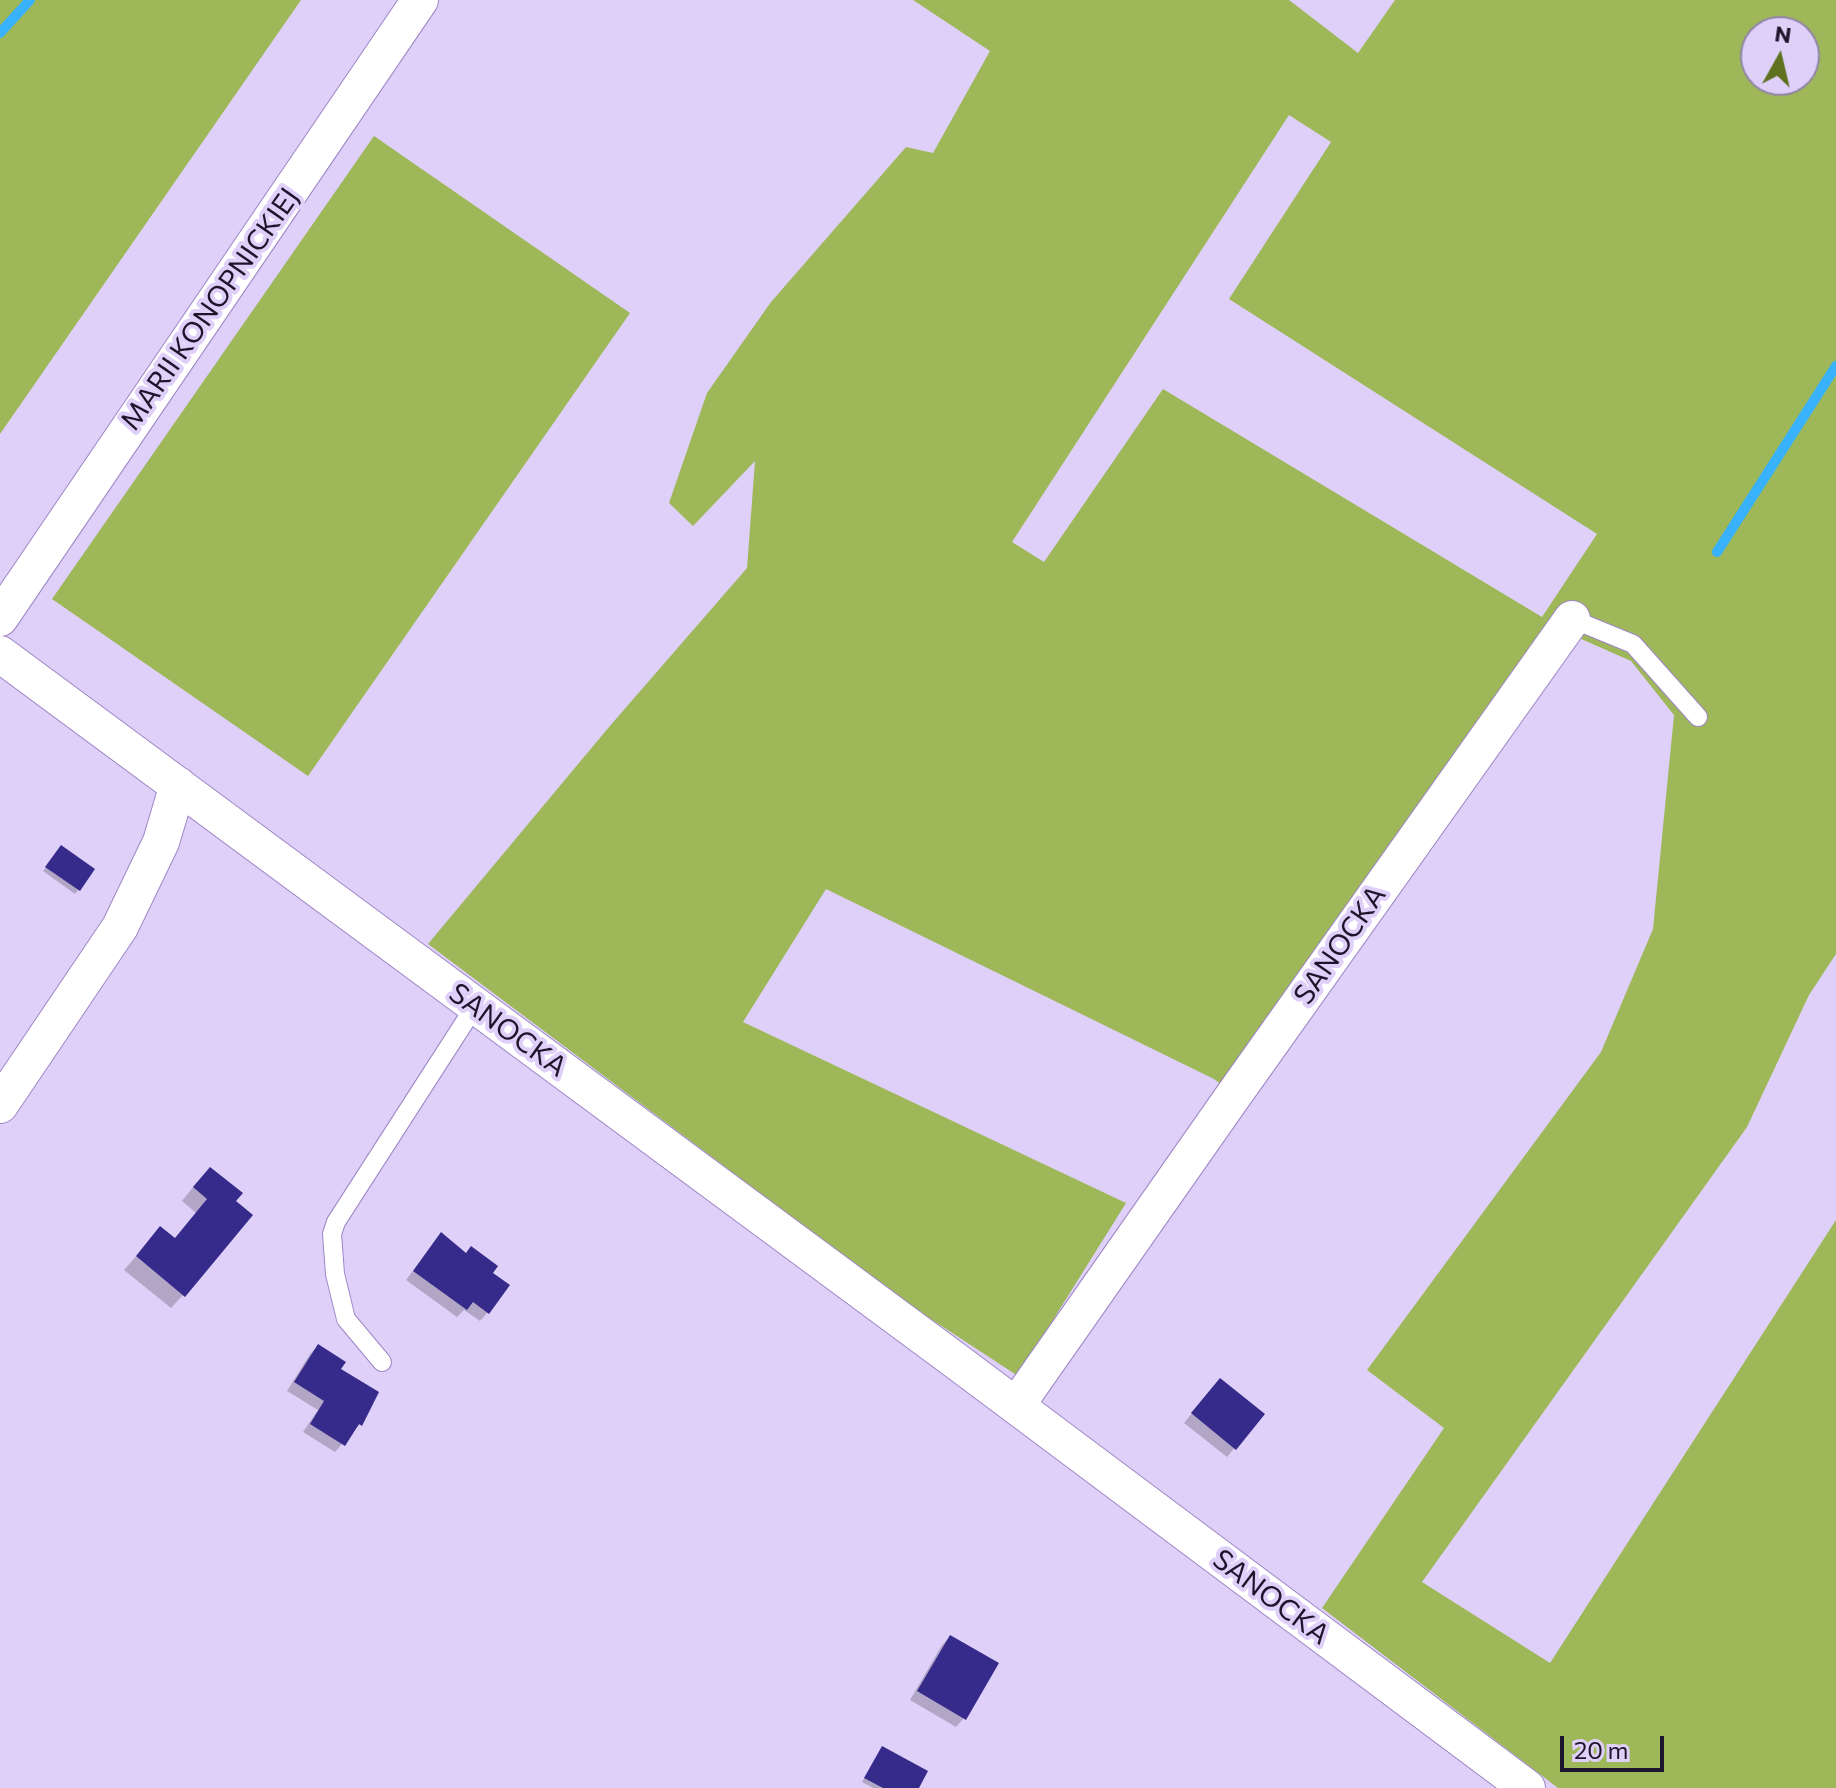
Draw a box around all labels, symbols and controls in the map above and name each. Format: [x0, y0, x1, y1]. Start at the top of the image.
north arrow [1740, 16, 1820, 96]
text: N [1773, 19, 1793, 48]
street label: MARII KONOPNICKIEJ [114, 182, 306, 436]
street label: SANOCKA [1287, 879, 1393, 1011]
street label: SANOCKA [443, 976, 573, 1084]
street label: SANOCKA [1206, 1542, 1336, 1652]
scale bar [1564, 1720, 1668, 1770]
text: 20 m [1574, 1735, 1628, 1764]

